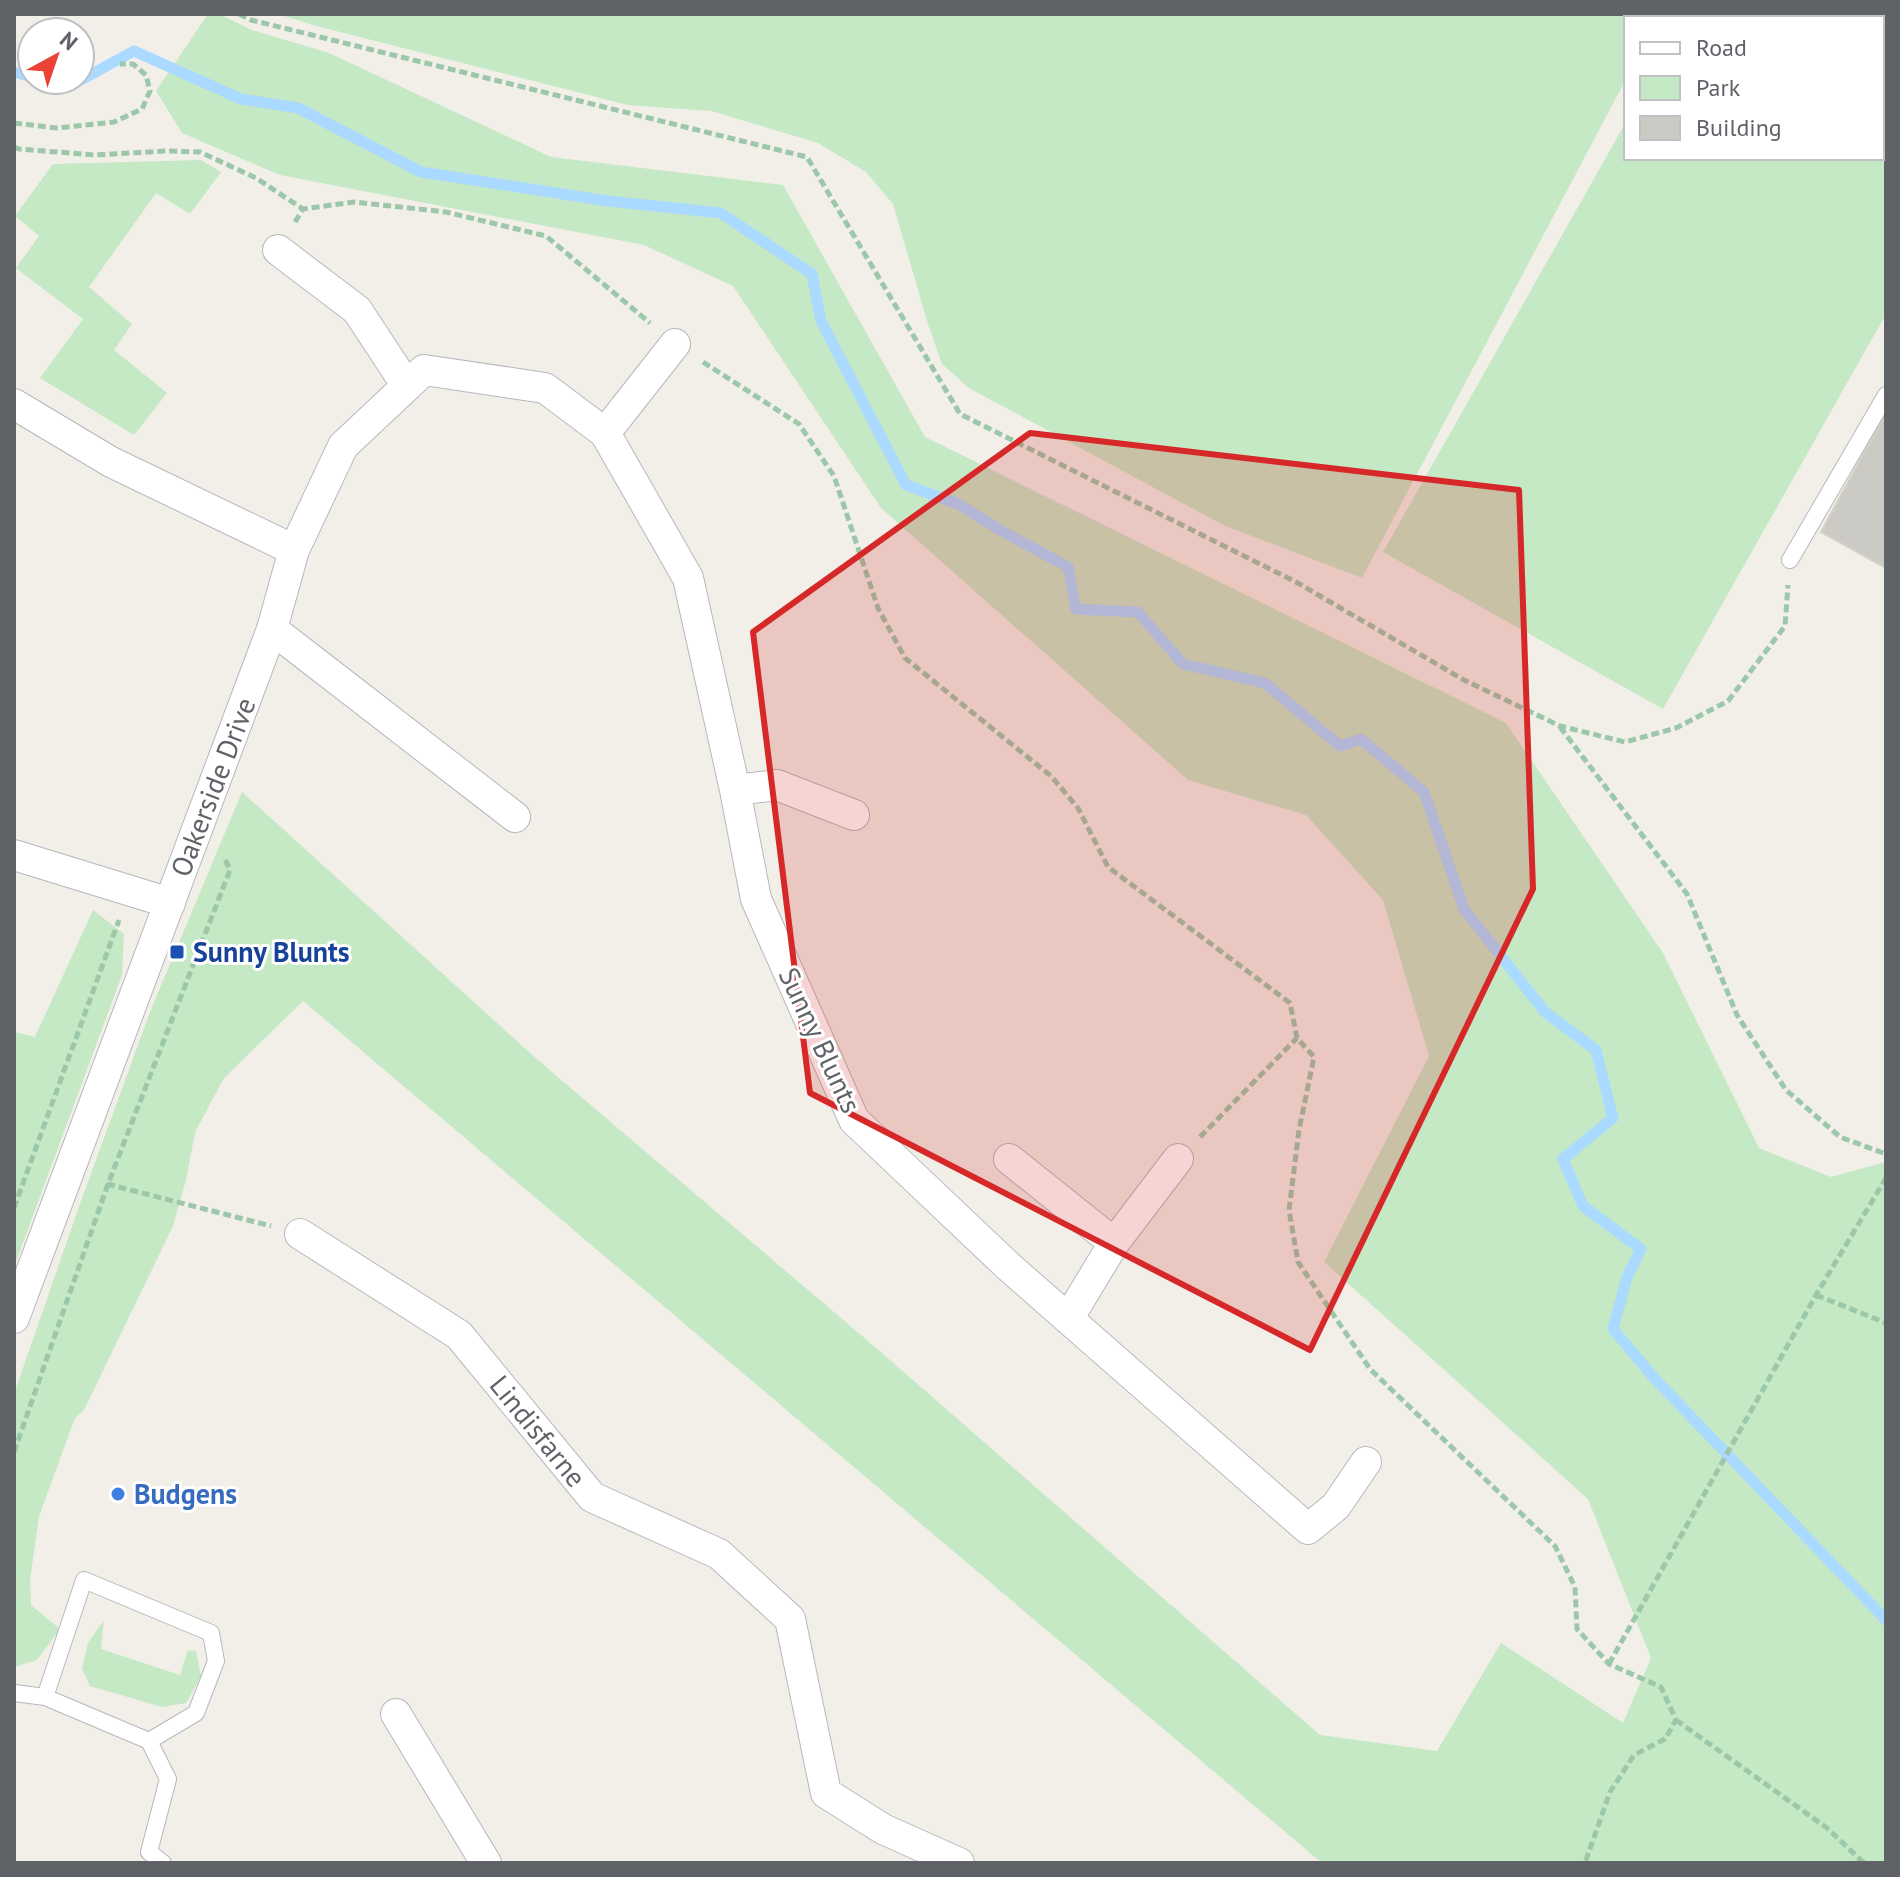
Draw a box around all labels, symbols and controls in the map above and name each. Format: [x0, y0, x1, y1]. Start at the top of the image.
north arrow [16, 16, 96, 96]
legend [1624, 16, 1884, 160]
text: N [54, 25, 83, 56]
text: Road [1696, 32, 1747, 63]
text: Park [1696, 72, 1741, 103]
text: Building [1696, 112, 1782, 143]
street label: Oakerside Drive [161, 692, 264, 882]
place label: Sunny Blunts [193, 933, 350, 970]
marker: Sunny Blunts [168, 943, 186, 961]
street label: Sunny Blunts [771, 961, 870, 1118]
street label: Lindisfarne [482, 1367, 595, 1494]
place label: Budgens [134, 1475, 237, 1512]
marker: Budgens [109, 1485, 127, 1503]

